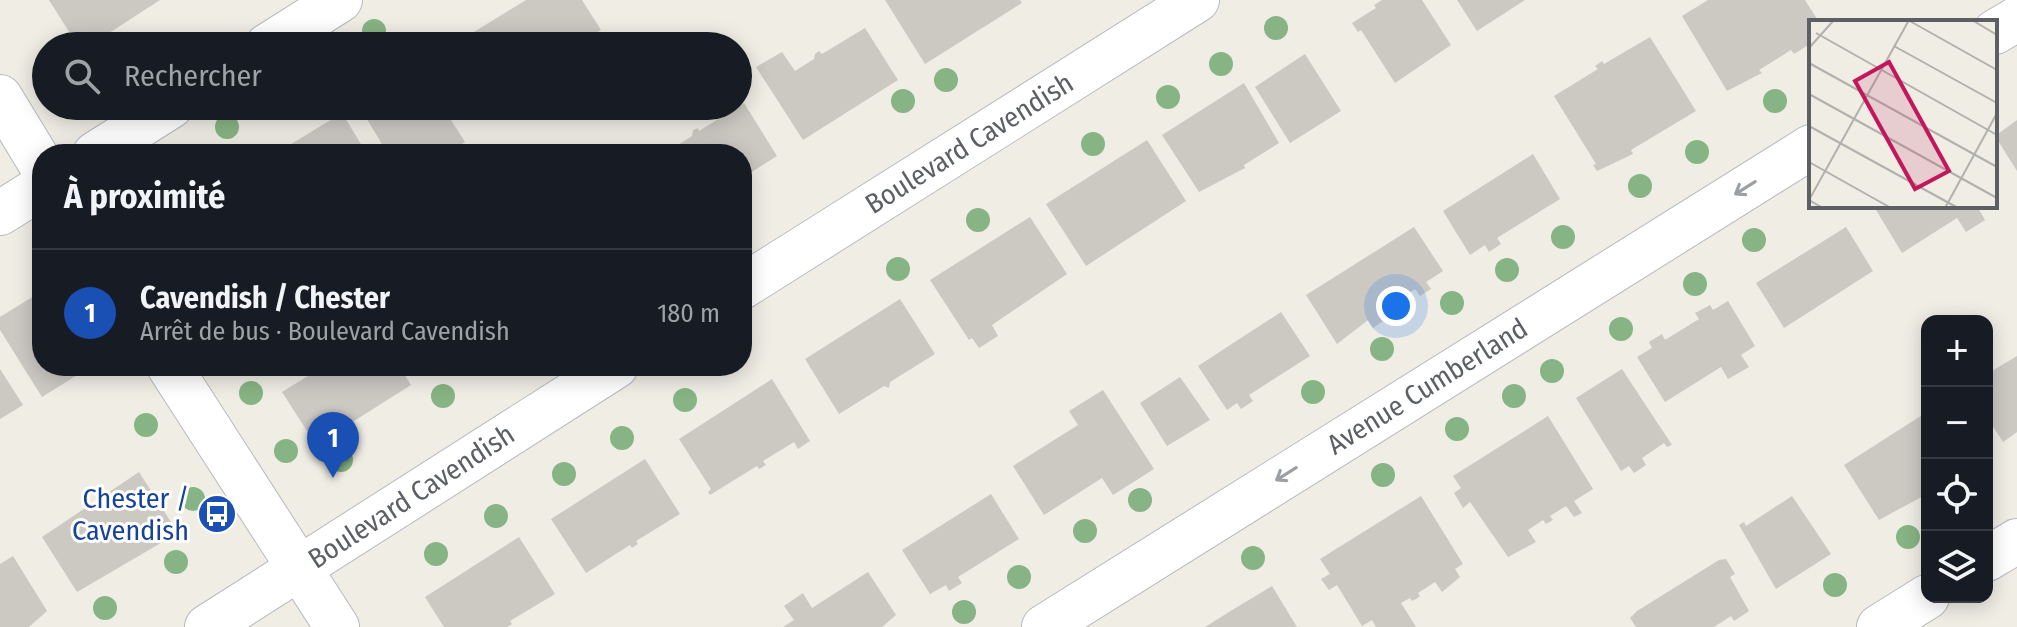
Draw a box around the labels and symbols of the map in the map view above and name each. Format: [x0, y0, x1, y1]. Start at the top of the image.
inset map [1809, 20, 1997, 208]
street label: Boulevard Cavendish [859, 66, 1079, 221]
one-way arrow [1734, 180, 1757, 196]
your location [1376, 286, 1416, 326]
street label: Avenue Cumberland [1321, 312, 1533, 461]
pin: 1 [307, 412, 359, 478]
street label: Boulevard Cavendish [302, 418, 520, 575]
one-way arrow [1276, 465, 1298, 482]
place label: Chester / Cavendish [72, 482, 189, 547]
bus stop icon: Chester / Cavendish [196, 493, 238, 535]

